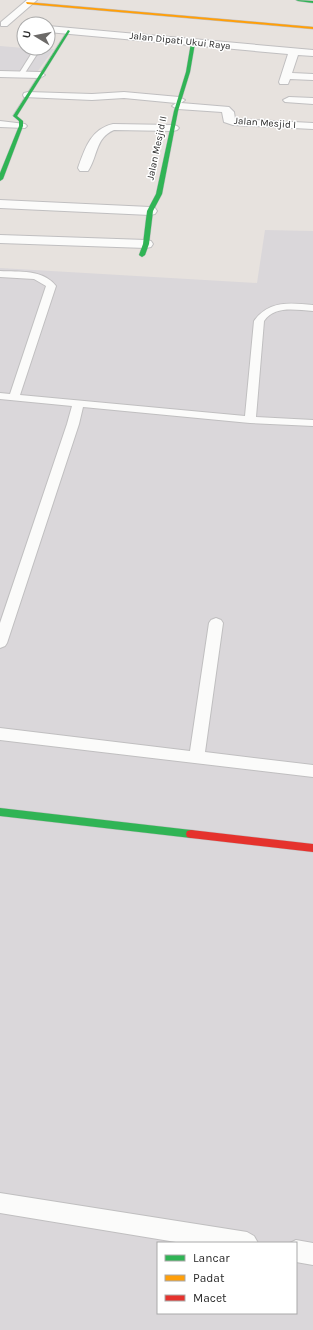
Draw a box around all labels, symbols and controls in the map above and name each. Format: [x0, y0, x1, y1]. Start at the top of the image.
north arrow [16, 16, 56, 56]
text: U [20, 29, 34, 39]
street label: Jalan Dipati Ukui Raya [129, 30, 231, 52]
street label: Jalan Mesjid II [144, 115, 170, 181]
street label: Jalan Mesjid I [233, 115, 297, 131]
legend [157, 1242, 297, 1314]
text: Lancar [193, 1251, 230, 1265]
text: Padat [193, 1271, 225, 1285]
text: Macet [193, 1291, 227, 1305]

